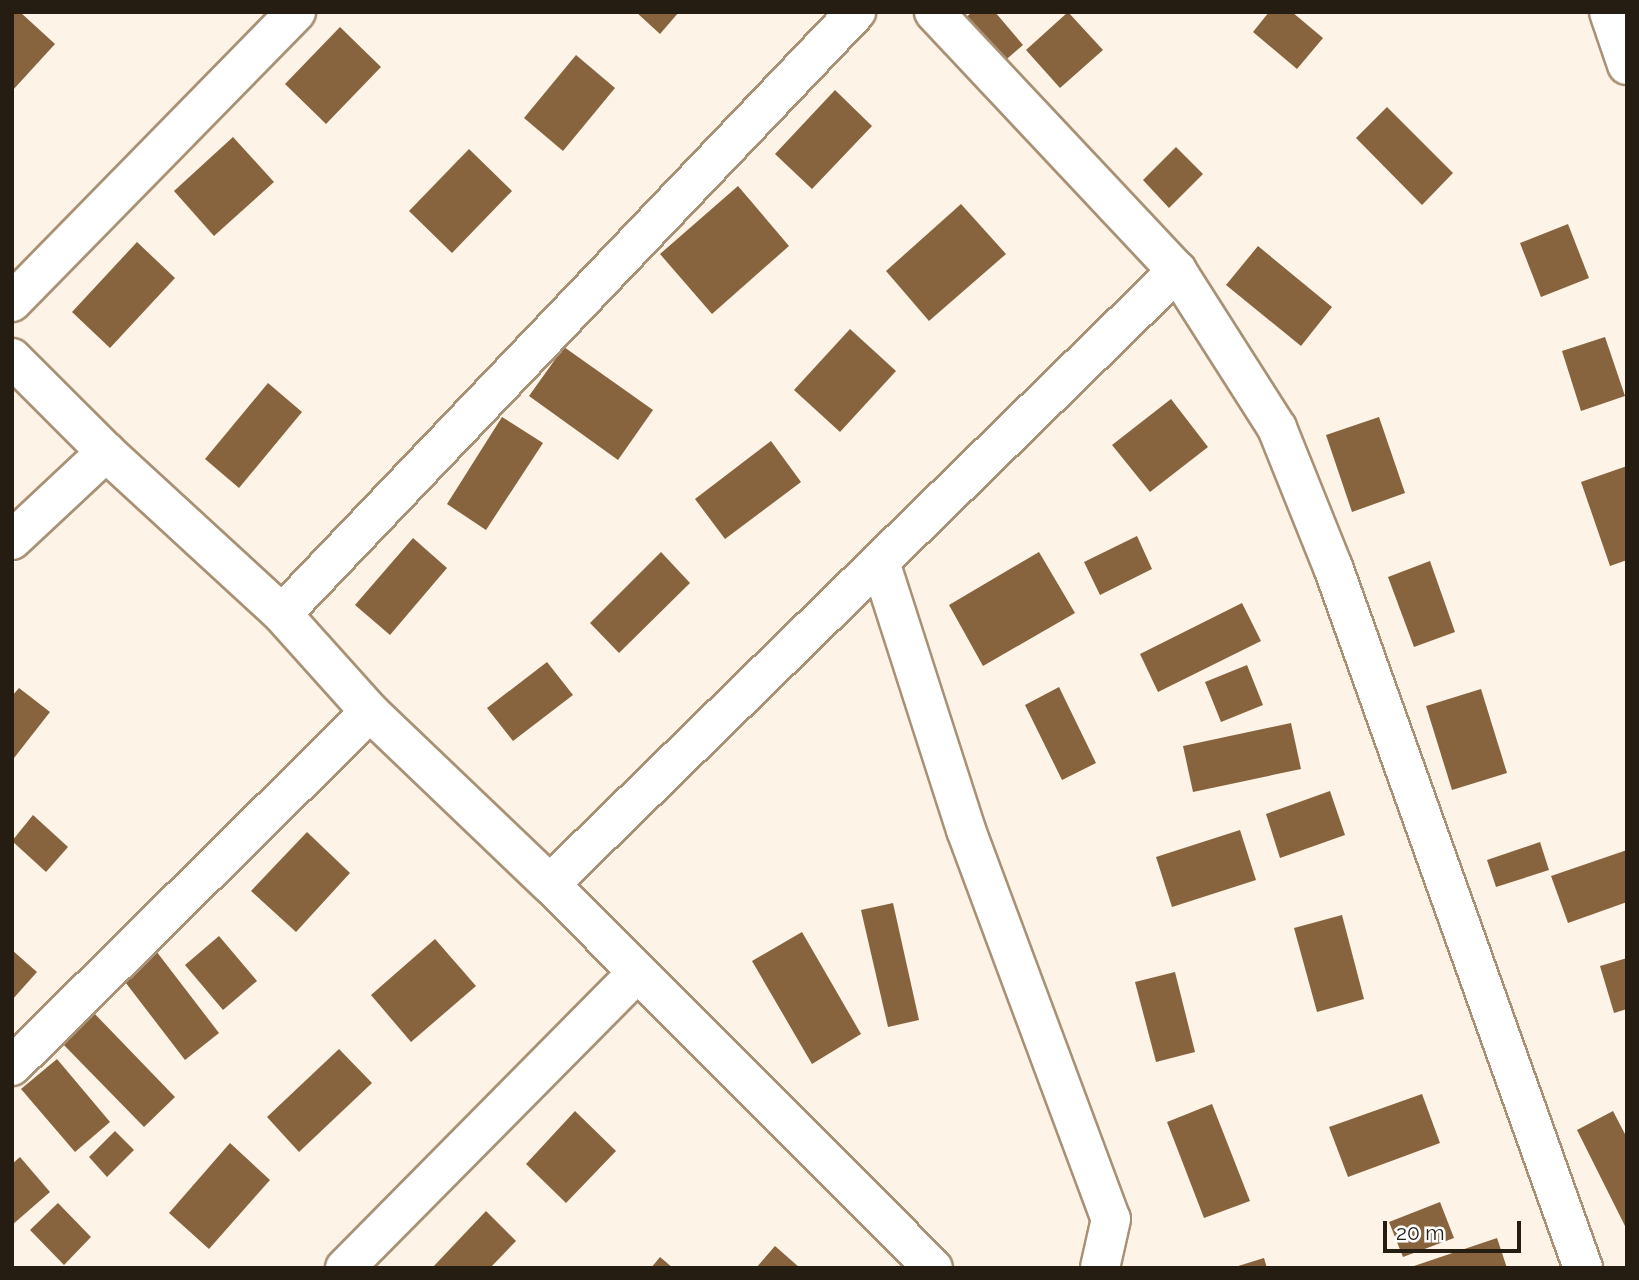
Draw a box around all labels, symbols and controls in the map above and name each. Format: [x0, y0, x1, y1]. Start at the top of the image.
scale bar [1387, 1206, 1525, 1250]
text: 20 m [1396, 1220, 1444, 1245]

